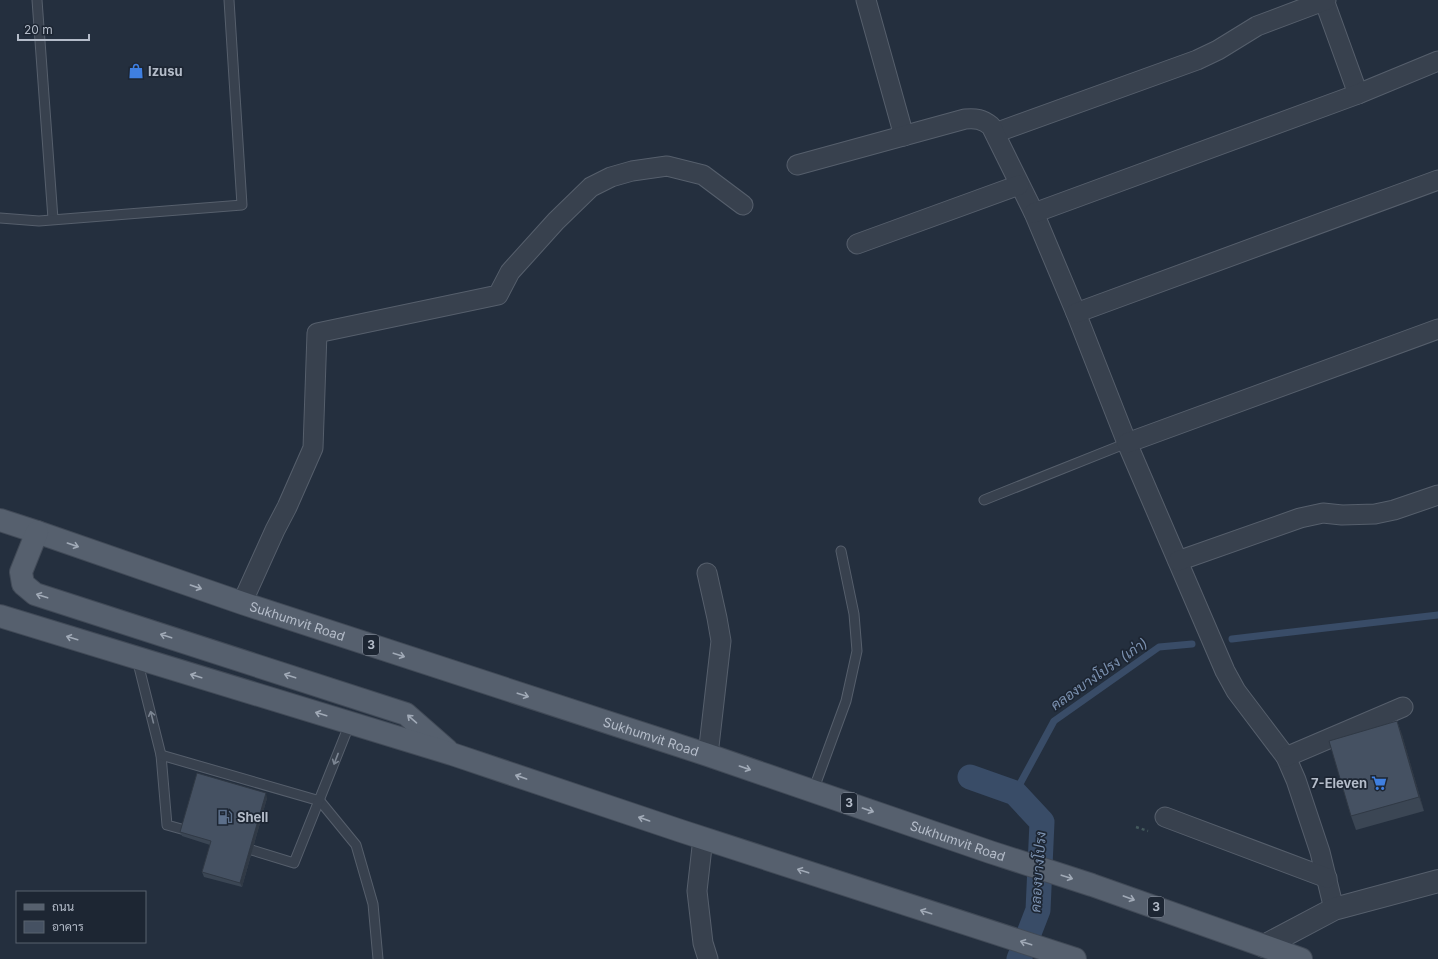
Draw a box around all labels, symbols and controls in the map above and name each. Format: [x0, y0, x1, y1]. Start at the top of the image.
scale bar [18, 16, 89, 42]
text: 20 m [24, 22, 53, 37]
shop icon: Izusu [127, 62, 145, 80]
place label: Izusu [148, 63, 183, 79]
one-way arrow [67, 541, 79, 549]
one-way arrow [190, 584, 202, 592]
one-way arrow [36, 592, 49, 599]
street label: Sukhumvit Road [247, 598, 347, 644]
one-way arrow [160, 632, 173, 639]
one-way arrow [66, 634, 79, 641]
water label: คลองบางโปรง (เก่า) [1047, 634, 1150, 713]
road number: 3 [363, 635, 379, 655]
one-way arrow [393, 651, 405, 659]
one-way arrow [190, 672, 203, 679]
one-way arrow [283, 672, 296, 679]
one-way arrow [516, 692, 529, 699]
one-way arrow [314, 710, 327, 717]
one-way arrow [147, 711, 155, 724]
street label: Sukhumvit Road [601, 713, 701, 759]
one-way arrow [407, 715, 417, 724]
one-way arrow [331, 753, 339, 765]
one-way arrow [738, 765, 751, 772]
one-way arrow [515, 773, 527, 781]
supermarket icon: 7-Eleven [1370, 774, 1388, 792]
place label: 7-Eleven [1311, 775, 1367, 791]
road number: 3 [841, 793, 857, 813]
one-way arrow [861, 807, 874, 814]
fuel station icon: Shell [216, 808, 234, 826]
place label: Shell [237, 809, 268, 825]
one-way arrow [637, 815, 650, 822]
street label: Sukhumvit Road [908, 817, 1007, 864]
water label: คลองบางโปรง [1026, 831, 1049, 913]
one-way arrow [796, 867, 809, 874]
one-way arrow [1060, 873, 1072, 881]
legend [16, 891, 146, 943]
one-way arrow [1122, 894, 1134, 902]
road number: 3 [1148, 897, 1164, 917]
text: ถนน [52, 899, 75, 914]
one-way arrow [921, 907, 933, 915]
text: อาคาร [52, 919, 84, 934]
one-way arrow [1020, 939, 1033, 946]

